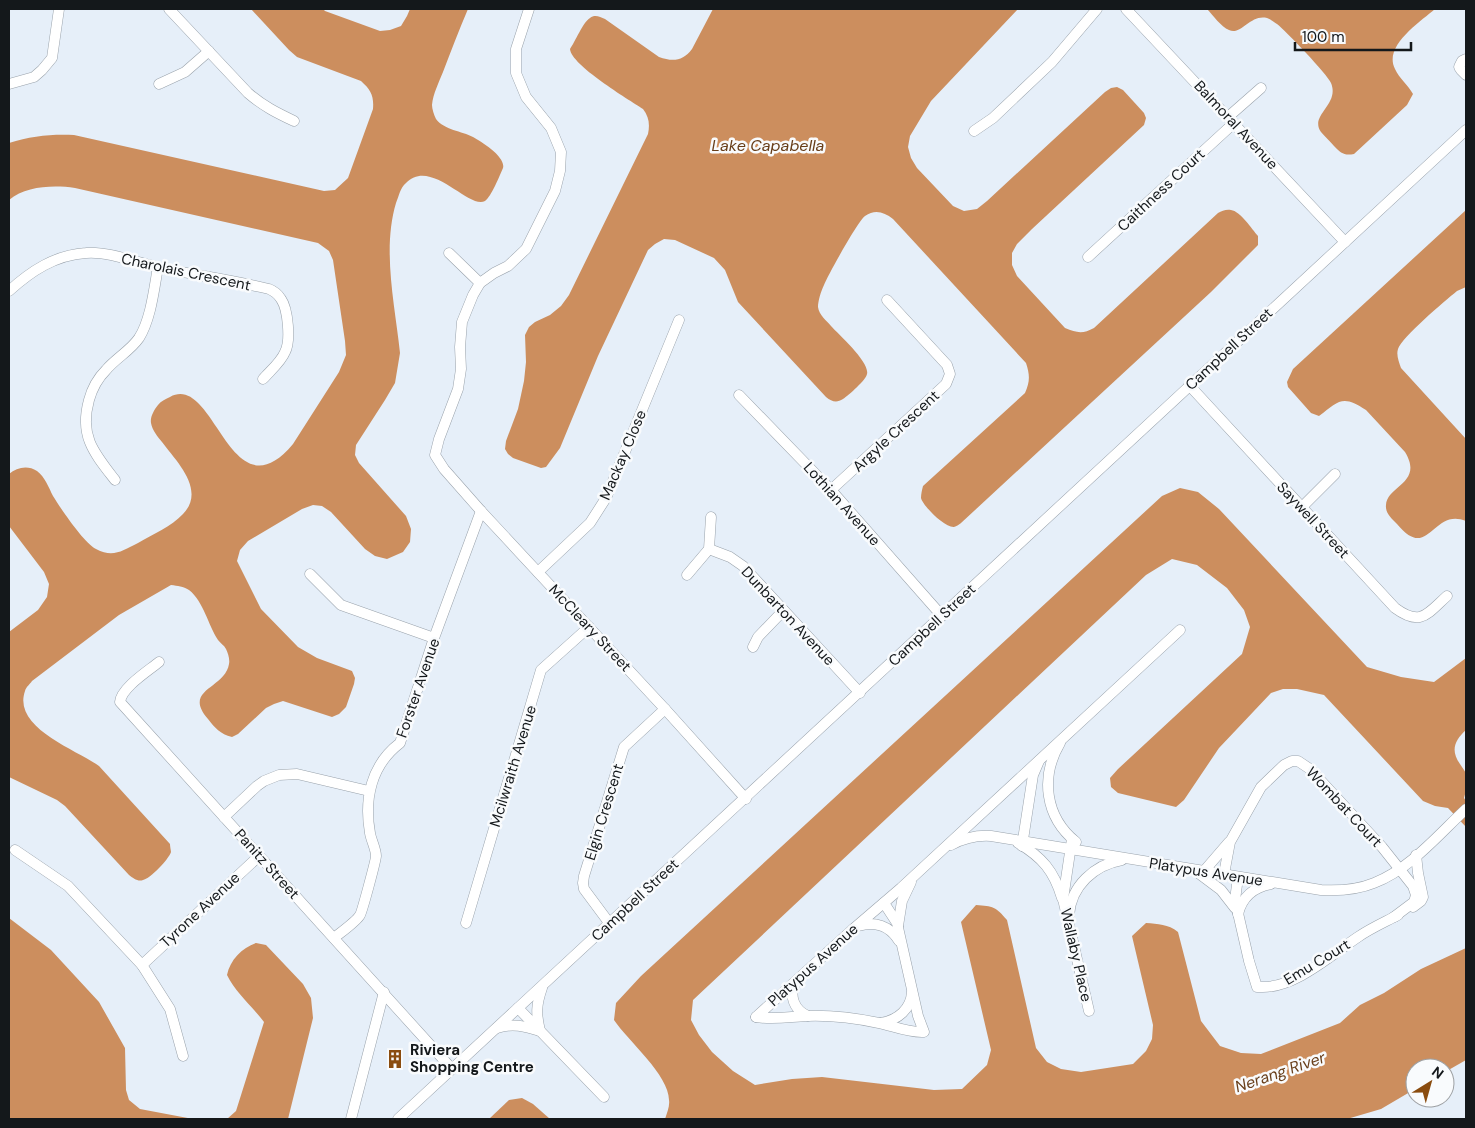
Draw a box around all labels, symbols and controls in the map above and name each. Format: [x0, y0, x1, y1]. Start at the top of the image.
scale bar [1295, 20, 1411, 52]
text: 100 m [1302, 27, 1345, 47]
street label: Balmoral Avenue [1190, 76, 1282, 174]
water label: Lake Capabella [712, 135, 825, 156]
street label: Caithness Court [1113, 144, 1209, 236]
street label: Charolais Crescent [119, 248, 253, 296]
street label: Campbell Street [1181, 303, 1277, 395]
street label: Argyle Crescent [848, 386, 944, 476]
street label: Mackay Close [595, 407, 651, 503]
street label: Lothian Avenue [799, 458, 885, 550]
street label: Saywell Street [1272, 477, 1354, 563]
street label: Dunbarton Avenue [737, 562, 839, 670]
street label: Campbell Street [884, 579, 980, 671]
street label: McCleary Street [544, 580, 636, 676]
street label: Forster Avenue [392, 636, 444, 740]
street label: Mcilwraith Avenue [485, 703, 541, 829]
street label: Elgin Crescent [580, 761, 628, 863]
street label: Wombat Court [1302, 763, 1386, 852]
street label: Panitz Street [230, 825, 304, 903]
street label: Platypus Avenue [1148, 853, 1264, 891]
street label: Campbell Street [587, 854, 683, 946]
street label: Tyrone Avenue [156, 868, 244, 952]
street label: Wallaby Place [1056, 906, 1096, 1004]
street label: Platypus Avenue [764, 919, 862, 1011]
street label: Emu Court [1280, 934, 1354, 990]
place label: Riviera Shopping Centre [410, 1040, 534, 1077]
water label: Nerang River [1232, 1046, 1329, 1097]
building icon: Riviera Shopping Centre [384, 1048, 406, 1070]
north arrow [1405, 1058, 1455, 1108]
text: N [1428, 1062, 1447, 1083]

